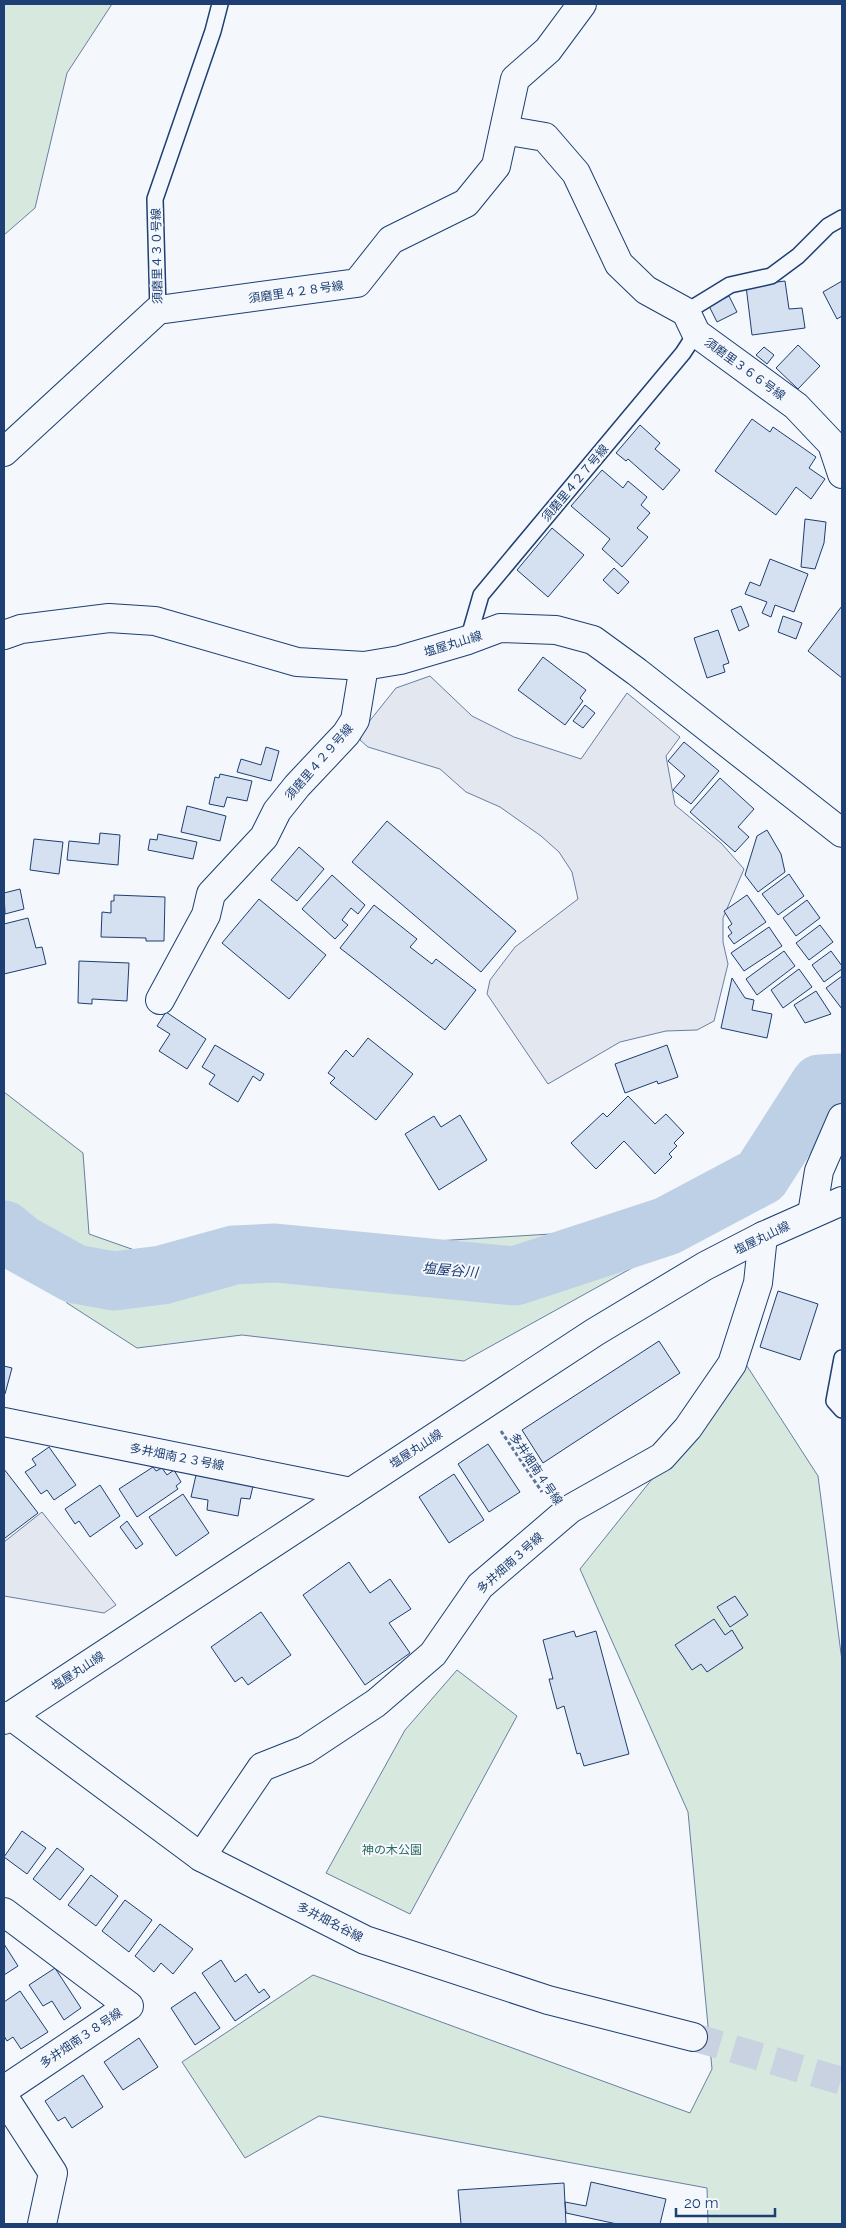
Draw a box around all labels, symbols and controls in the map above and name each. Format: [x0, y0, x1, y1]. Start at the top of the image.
street label: 須磨里４３０号線 [149, 208, 165, 304]
street label: 須磨里４２８号線 [247, 278, 345, 306]
street label: 須磨里３６６号線 [702, 335, 788, 403]
street label: 須磨里４２７号線 [539, 442, 611, 524]
street label: 塩屋丸山線 [422, 629, 484, 659]
street label: 須磨里４２９号線 [282, 721, 356, 803]
street label: 塩屋丸山線 [732, 1219, 792, 1257]
water label: 塩屋谷川 [421, 1260, 481, 1281]
street label: 塩屋丸山線 [387, 1427, 445, 1471]
street label: 多井畑南４号線 [507, 1430, 565, 1508]
street label: 多井畑南２３号線 [129, 1441, 225, 1473]
street label: 多井畑南３号線 [474, 1530, 546, 1596]
street label: 塩屋丸山線 [49, 1649, 107, 1693]
park label: 神の木公園 [362, 1843, 422, 1857]
street label: 多井畑名谷線 [295, 1899, 365, 1945]
street label: 多井畑南３８号線 [37, 2005, 125, 2071]
scale bar [676, 2186, 775, 2218]
text: 20 m [684, 2194, 719, 2212]

